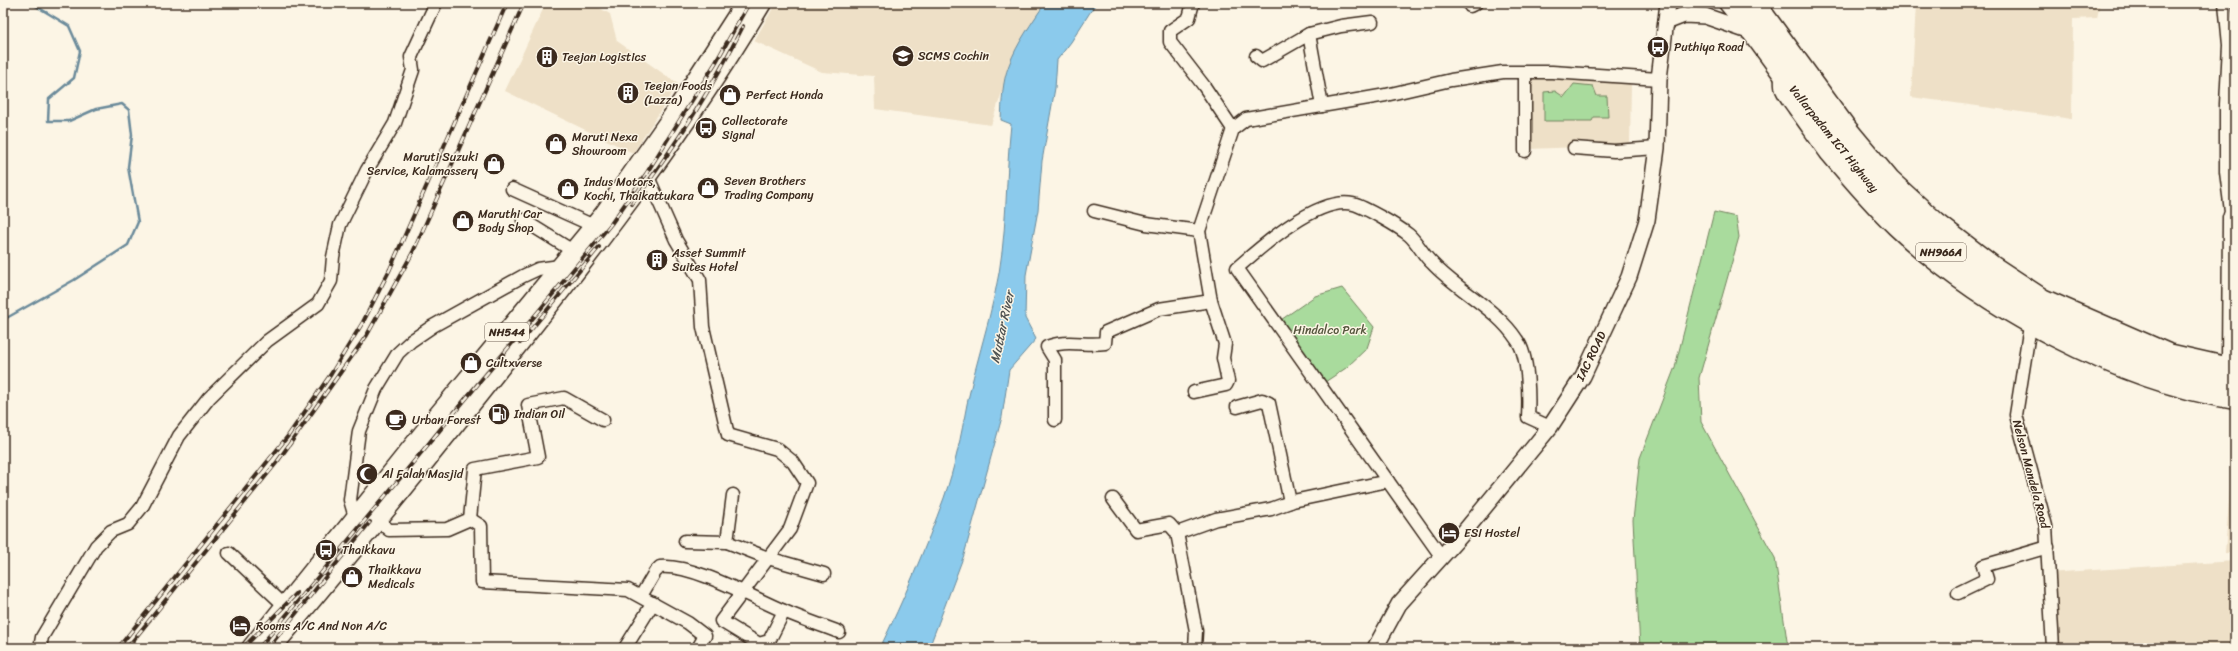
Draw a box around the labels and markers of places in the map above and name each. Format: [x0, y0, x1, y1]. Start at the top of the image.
bus stop icon: Puthiya Road [1645, 34, 1671, 60]
place label: Puthiya Road [1674, 36, 1745, 58]
school or university icon: SCMS Cochin [890, 43, 916, 69]
building icon: Teejan Logistics [534, 44, 560, 70]
place label: SCMS Cochin [918, 45, 990, 67]
place label: Teejan Logistics [562, 46, 647, 68]
place label: Teejan Foods (Lazza) [644, 75, 712, 111]
building icon: Teejan Foods (Lazza) [615, 80, 641, 106]
shop icon: Perfect Honda [717, 82, 743, 108]
place label: Perfect Honda [746, 84, 823, 106]
place label: Collectorate Signal [722, 110, 788, 146]
bus stop icon: Collectorate Signal [693, 115, 719, 141]
place label: Maruti Nexa Showroom [572, 126, 638, 162]
shop icon: Maruti Nexa Showroom [543, 131, 569, 157]
place label: Maruti Suzuki Service, Kalamassery [367, 146, 479, 182]
shop icon: Maruti Suzuki Service, Kalamassery [481, 151, 507, 177]
place label: Seven Brothers Trading Company [724, 170, 814, 206]
place label: Indus Motors, Kochi, Thaikattukara [583, 171, 695, 207]
shop icon: Seven Brothers Trading Company [695, 175, 721, 201]
shop icon: Indus Motors, Kochi, Thaikattukara [555, 176, 581, 202]
place label: Maruthi Car Body Shop [478, 203, 543, 239]
shop icon: Maruthi Car Body Shop [450, 208, 476, 234]
place label: Asset Summit Suites Hotel [671, 242, 747, 278]
building icon: Asset Summit Suites Hotel [644, 247, 670, 273]
shop icon: Cultxverse [458, 350, 484, 376]
place label: Cultxverse [486, 352, 542, 374]
fuel station icon: Indian Oil [486, 401, 512, 427]
place label: Indian Oil [513, 403, 566, 425]
cafe icon: Urban Forest [383, 407, 409, 433]
place label: Urban Forest [412, 409, 482, 431]
mosque icon: Al Falah Masjid [354, 461, 380, 487]
place label: Al Falah Masjid [381, 463, 464, 485]
hotel icon: ESI Hostel [1436, 520, 1462, 546]
place label: ESI Hostel [1464, 522, 1521, 544]
bus stop icon: Thaikkavu [313, 537, 339, 563]
place label: Thaikkavu [342, 539, 396, 561]
place label: Thaikkavu Medicals [368, 559, 422, 595]
shop icon: Thaikkavu Medicals [339, 564, 365, 590]
hotel icon: Rooms A/C And Non A/C [227, 613, 253, 639]
place label: Rooms A/C And Non A/C [256, 615, 388, 637]

